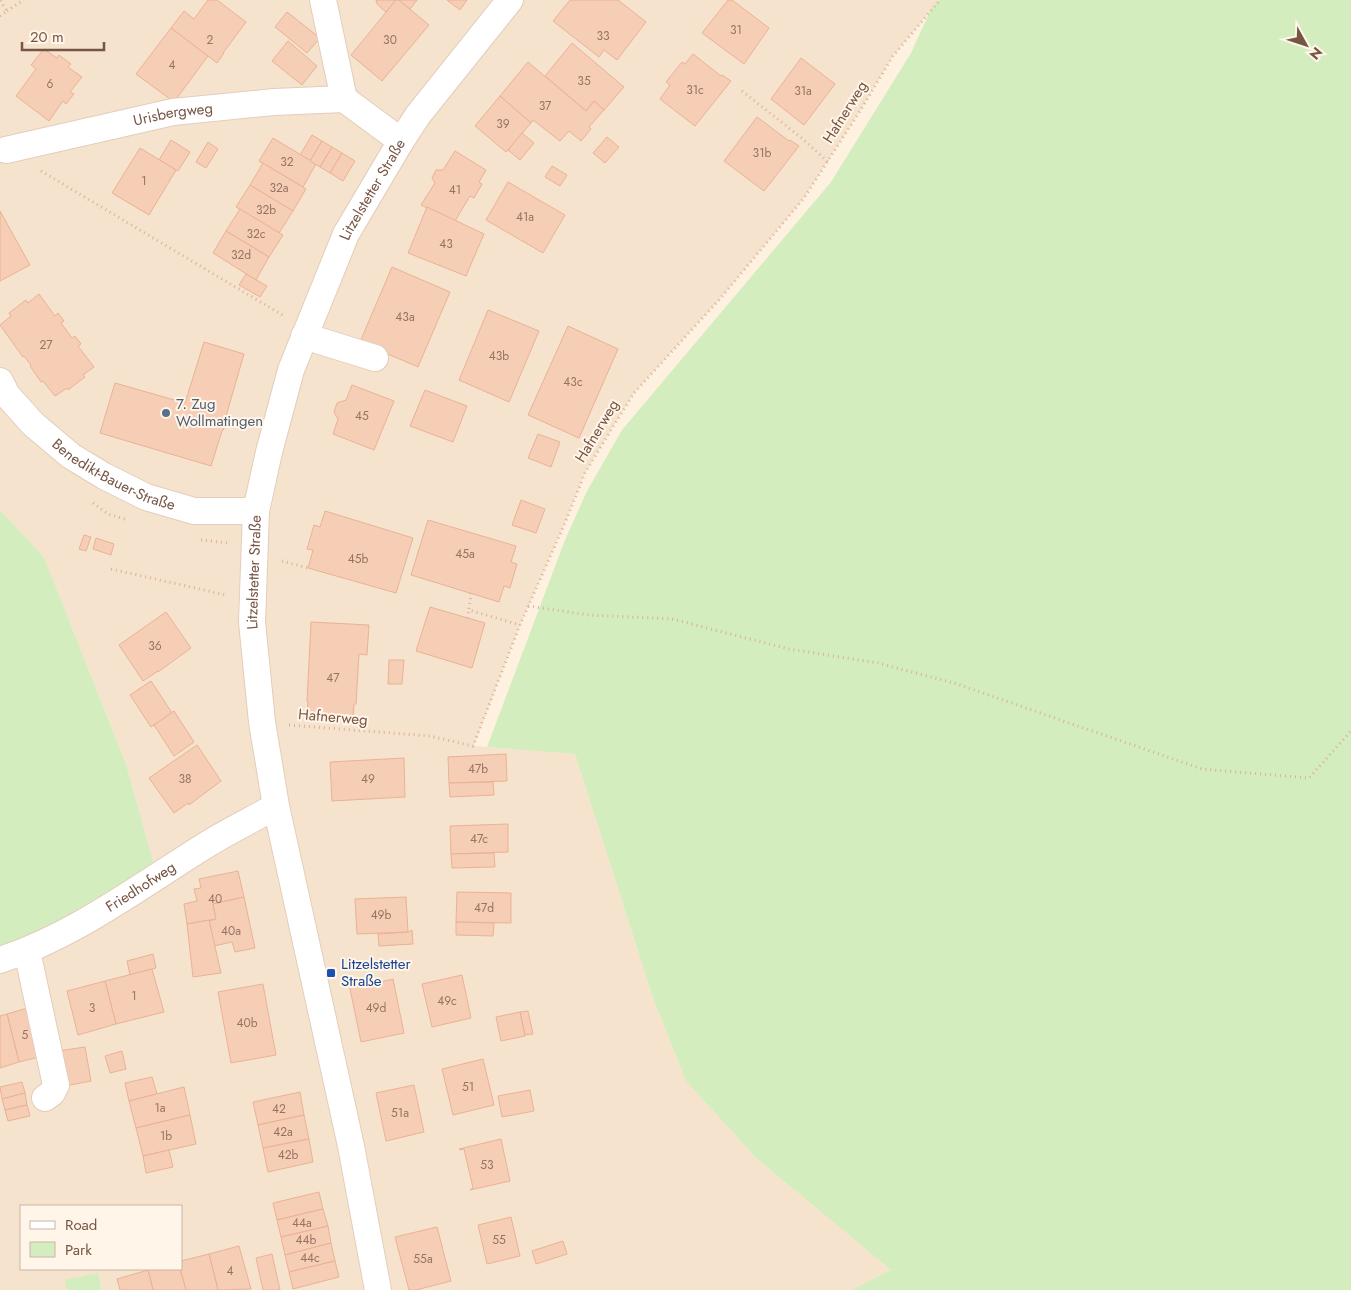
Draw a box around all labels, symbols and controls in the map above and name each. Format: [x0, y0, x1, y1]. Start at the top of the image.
scale bar [22, 20, 105, 52]
north arrow [1281, 20, 1331, 70]
house number: 31 [730, 21, 742, 39]
text: 20 m [30, 26, 64, 48]
house number: 33 [596, 27, 610, 45]
house number: 2 [207, 31, 214, 49]
house number: 30 [383, 31, 397, 49]
text: N [1305, 43, 1327, 64]
house number: 4 [169, 56, 176, 74]
house number: 35 [577, 72, 591, 90]
house number: 6 [47, 75, 54, 93]
street label: Hafnerweg [817, 77, 873, 147]
house number: 31c [686, 81, 704, 99]
house number: 31a [794, 82, 812, 100]
street label: Urisbergweg [131, 97, 214, 132]
house number: 37 [539, 97, 552, 115]
house number: 39 [496, 115, 510, 133]
street label: Litzelstetter Straße [334, 134, 411, 243]
house number: 31b [753, 144, 772, 162]
house number: 32 [280, 153, 294, 171]
house number: 1 [141, 172, 147, 190]
house number: 32a [269, 179, 289, 197]
house number: 41 [449, 181, 461, 199]
house number: 32b [256, 201, 276, 219]
house number: 41a [516, 208, 534, 226]
house number: 32c [246, 225, 266, 243]
house number: 43 [439, 235, 453, 253]
house number: 32d [231, 246, 251, 264]
house number: 43a [395, 308, 415, 326]
house number: 27 [39, 336, 53, 354]
house number: 43b [489, 347, 509, 365]
house number: 43c [563, 373, 583, 391]
place label: 7. Zug Wollmatingen [176, 393, 263, 432]
street label: Hafnerweg [570, 395, 624, 467]
marker: 7. Zug Wollmatingen [160, 407, 172, 419]
house number: 45 [355, 407, 369, 425]
street label: Benedikt-Bauer-Straße [47, 433, 178, 516]
street label: Litzelstetter Straße [241, 514, 267, 631]
house number: 45a [455, 545, 475, 563]
house number: 45b [348, 550, 368, 568]
house number: 36 [148, 637, 162, 655]
house number: 47 [326, 669, 340, 687]
street label: Hafnerweg [297, 703, 369, 731]
house number: 47b [468, 760, 488, 778]
house number: 38 [178, 770, 192, 788]
house number: 49 [361, 770, 375, 788]
house number: 47c [470, 830, 488, 848]
street label: Friedhofweg [102, 856, 180, 918]
house number: 40 [208, 890, 222, 908]
house number: 47d [474, 899, 494, 917]
house number: 49b [371, 906, 392, 924]
house number: 40a [221, 922, 241, 940]
place label: Litzelstetter Straße [341, 953, 411, 992]
marker: Litzelstetter Straße [325, 967, 337, 979]
house number: 1 [131, 987, 137, 1005]
house number: 49c [437, 992, 457, 1010]
house number: 3 [89, 999, 96, 1017]
house number: 49d [366, 999, 386, 1017]
house number: 40b [236, 1014, 258, 1032]
house number: 5 [22, 1026, 29, 1044]
house number: 51 [462, 1078, 474, 1096]
house number: 1a [154, 1099, 166, 1117]
house number: 42 [272, 1100, 286, 1118]
house number: 51a [391, 1104, 409, 1122]
house number: 42a [273, 1123, 293, 1141]
house number: 1b [160, 1127, 172, 1145]
house number: 42b [278, 1146, 298, 1164]
house number: 53 [480, 1156, 494, 1174]
legend [20, 1205, 182, 1270]
text: Road [65, 1214, 97, 1236]
house number: 44a [292, 1214, 312, 1232]
house number: 44b [296, 1231, 317, 1249]
house number: 55 [492, 1231, 506, 1249]
text: Park [65, 1239, 92, 1261]
house number: 44c [300, 1249, 320, 1267]
house number: 55a [413, 1250, 433, 1268]
house number: 4 [227, 1262, 234, 1280]

